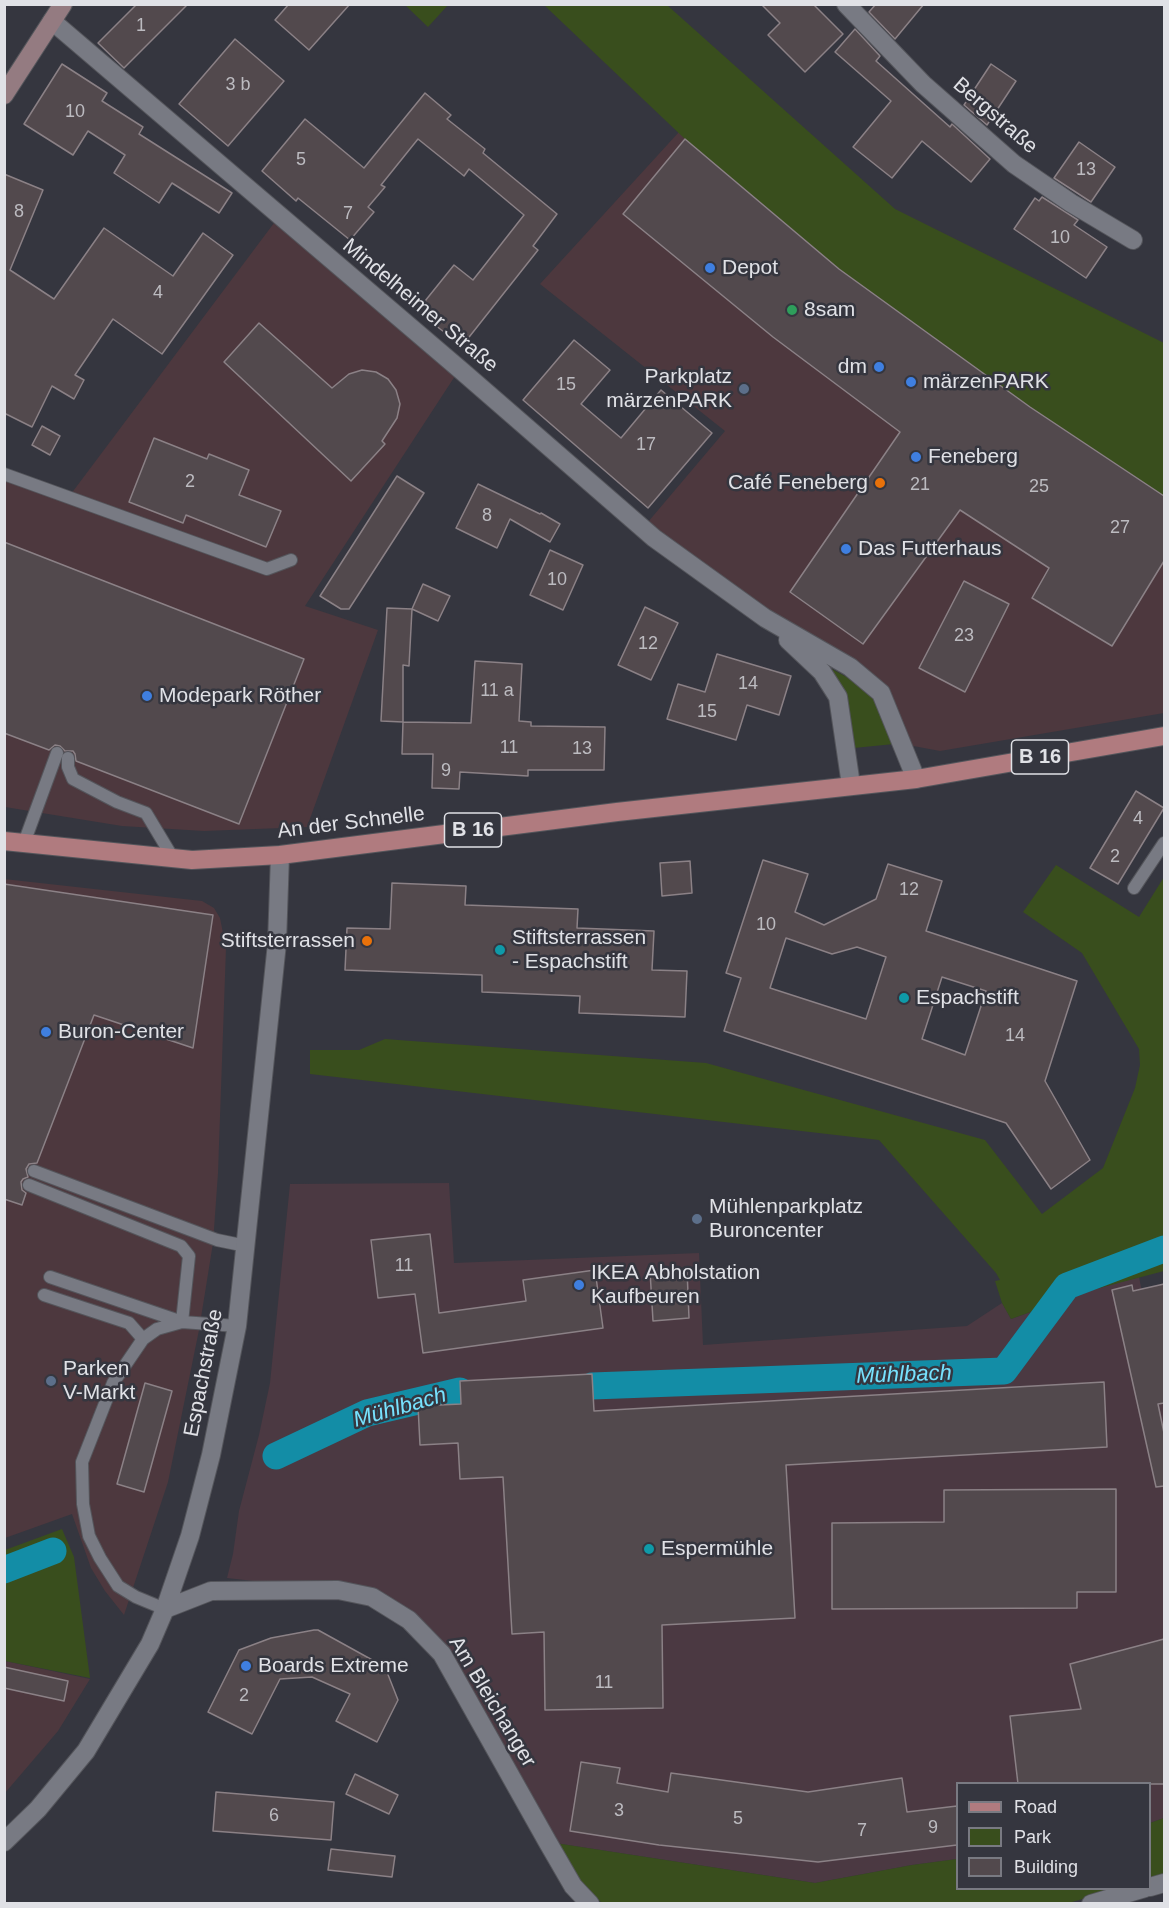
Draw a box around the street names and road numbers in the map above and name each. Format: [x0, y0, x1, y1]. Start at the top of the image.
street label: Bergstraße [948, 72, 1042, 160]
street label: Mindelheimer Straße [337, 234, 503, 378]
road number: B 16 [1012, 740, 1068, 774]
street label: An der Schnelle [276, 801, 426, 845]
road number: B 16 [444, 813, 502, 847]
street label: Espachstraße [179, 1307, 229, 1439]
street label: Am Bleichanger [443, 1632, 541, 1772]

